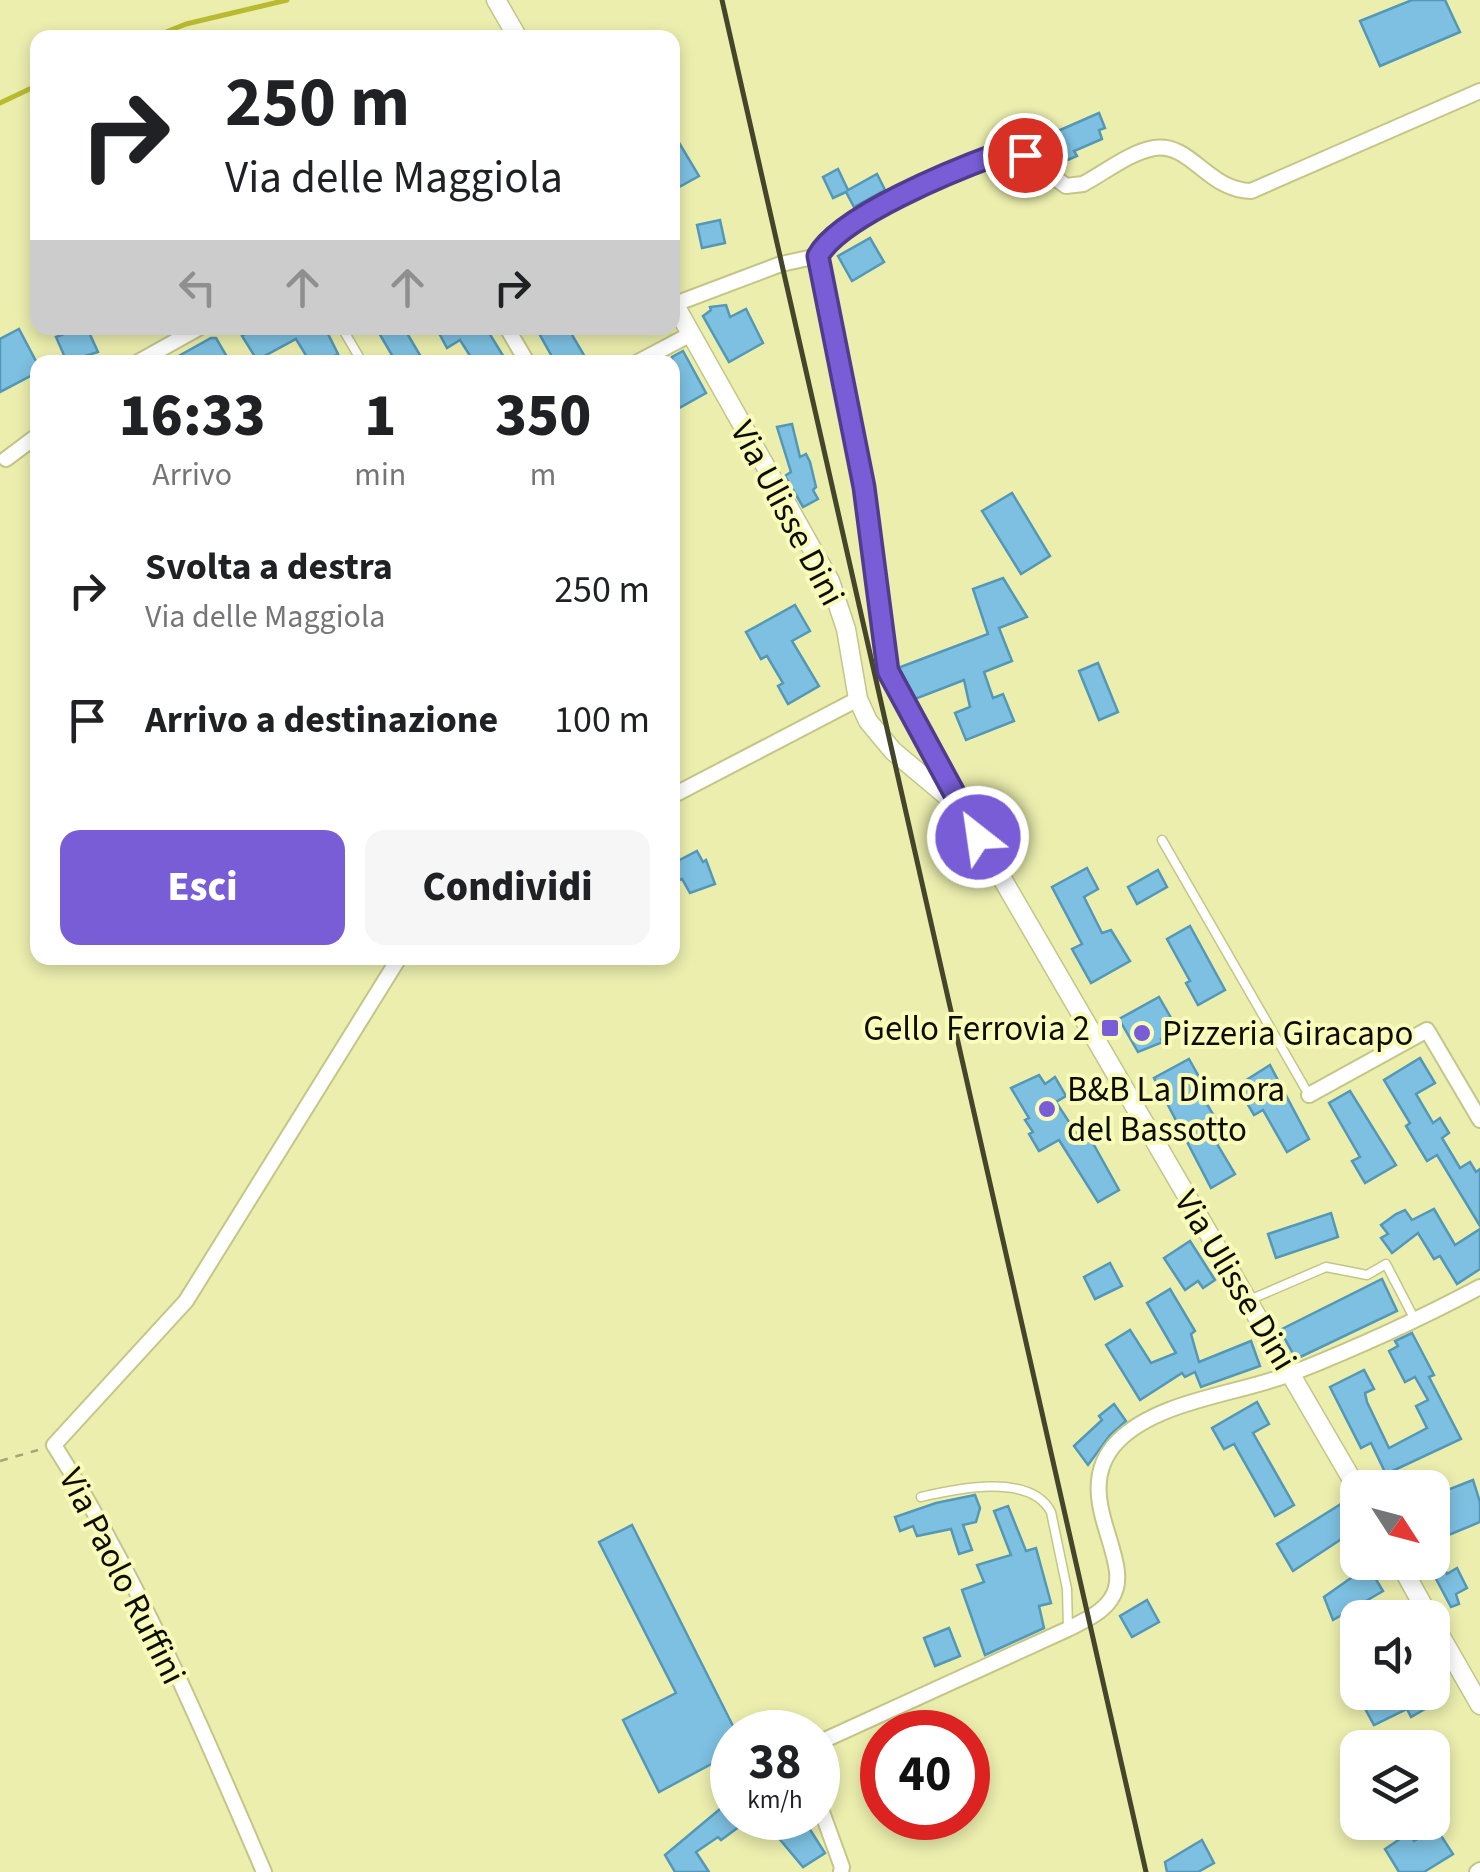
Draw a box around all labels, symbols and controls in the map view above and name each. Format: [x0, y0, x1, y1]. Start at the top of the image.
text: 250 m [225, 53, 410, 153]
icon: right [60, 70, 190, 200]
pin [983, 113, 1068, 198]
icon: arrive [998, 128, 1053, 183]
text: Via delle Maggiola [225, 146, 563, 210]
icon: left [170, 260, 225, 315]
icon: ahead [275, 260, 330, 315]
icon: ahead [380, 260, 435, 315]
icon: right [485, 260, 540, 315]
text: 16:33 [119, 374, 266, 459]
text: 1 [364, 374, 396, 459]
text: 350 [495, 374, 591, 459]
street label: Via Ulisse Dini [717, 412, 857, 615]
text: Arrivo [152, 452, 232, 498]
text: min [354, 452, 406, 498]
text: m [530, 452, 556, 498]
text: Svolta a destra [145, 540, 393, 594]
icon: right [60, 563, 115, 618]
text: 250 m [554, 563, 650, 617]
text: Via delle Maggiola [145, 594, 385, 640]
icon: arrive [60, 693, 115, 748]
text: Arrivo a destinazione [145, 693, 498, 747]
text: 100 m [554, 693, 650, 747]
position arrow [926, 785, 1030, 889]
button: Esci [60, 830, 345, 945]
button: Condividi [365, 830, 650, 945]
place label: Gello Ferrovia 2 [863, 1004, 1090, 1054]
place label: Pizzeria Giracapo [1162, 1009, 1413, 1059]
marker: Gello Ferrovia 2 [1099, 1017, 1121, 1039]
marker: Pizzeria Giracapo [1131, 1022, 1153, 1044]
place label: B&B La Dimora del Bassotto [1067, 1065, 1285, 1155]
marker: B&B La Dimora del Bassotto [1036, 1098, 1058, 1120]
street label: Via Ulisse Dini [1161, 1181, 1309, 1380]
street label: Via Paolo Ruffini [46, 1460, 198, 1693]
north arrow [1340, 1470, 1450, 1580]
map controls [1340, 1470, 1450, 1840]
button: sound [1340, 1600, 1450, 1710]
speed limit sign: 40 [860, 1710, 990, 1840]
text: 38 [749, 1727, 801, 1798]
button: layers [1340, 1730, 1450, 1840]
text: km/h [747, 1782, 803, 1818]

